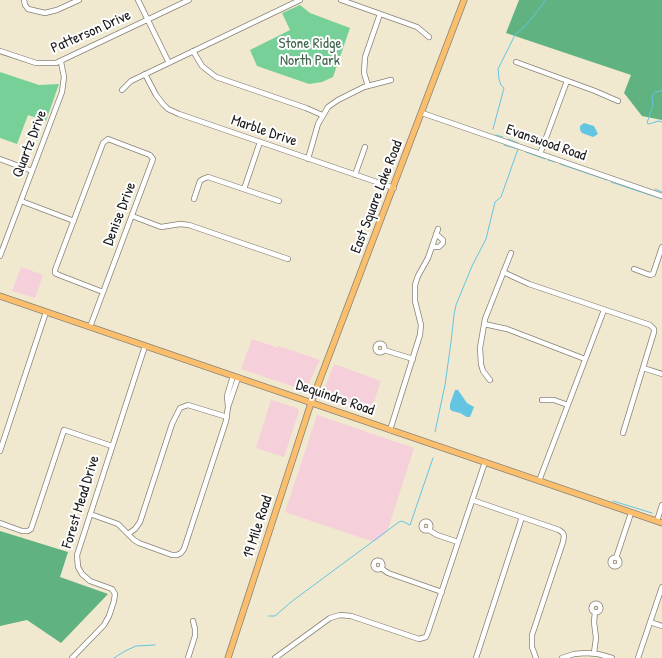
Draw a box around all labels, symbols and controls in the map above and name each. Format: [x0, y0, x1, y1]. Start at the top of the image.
street label: Patterson Drive [48, 6, 134, 58]
park label: Stone Ridge North Park [279, 35, 341, 70]
street label: Quartz Drive [9, 108, 51, 180]
street label: Marble Drive [229, 111, 299, 151]
street label: Evanswood Road [503, 121, 589, 165]
street label: East Square Lake Road [347, 138, 407, 256]
street label: Denise Drive [100, 180, 140, 248]
street label: Dequindre Road [293, 376, 377, 420]
street label: Forest Mead Drive [58, 453, 104, 551]
street label: 19 Mile Road [239, 493, 277, 561]

